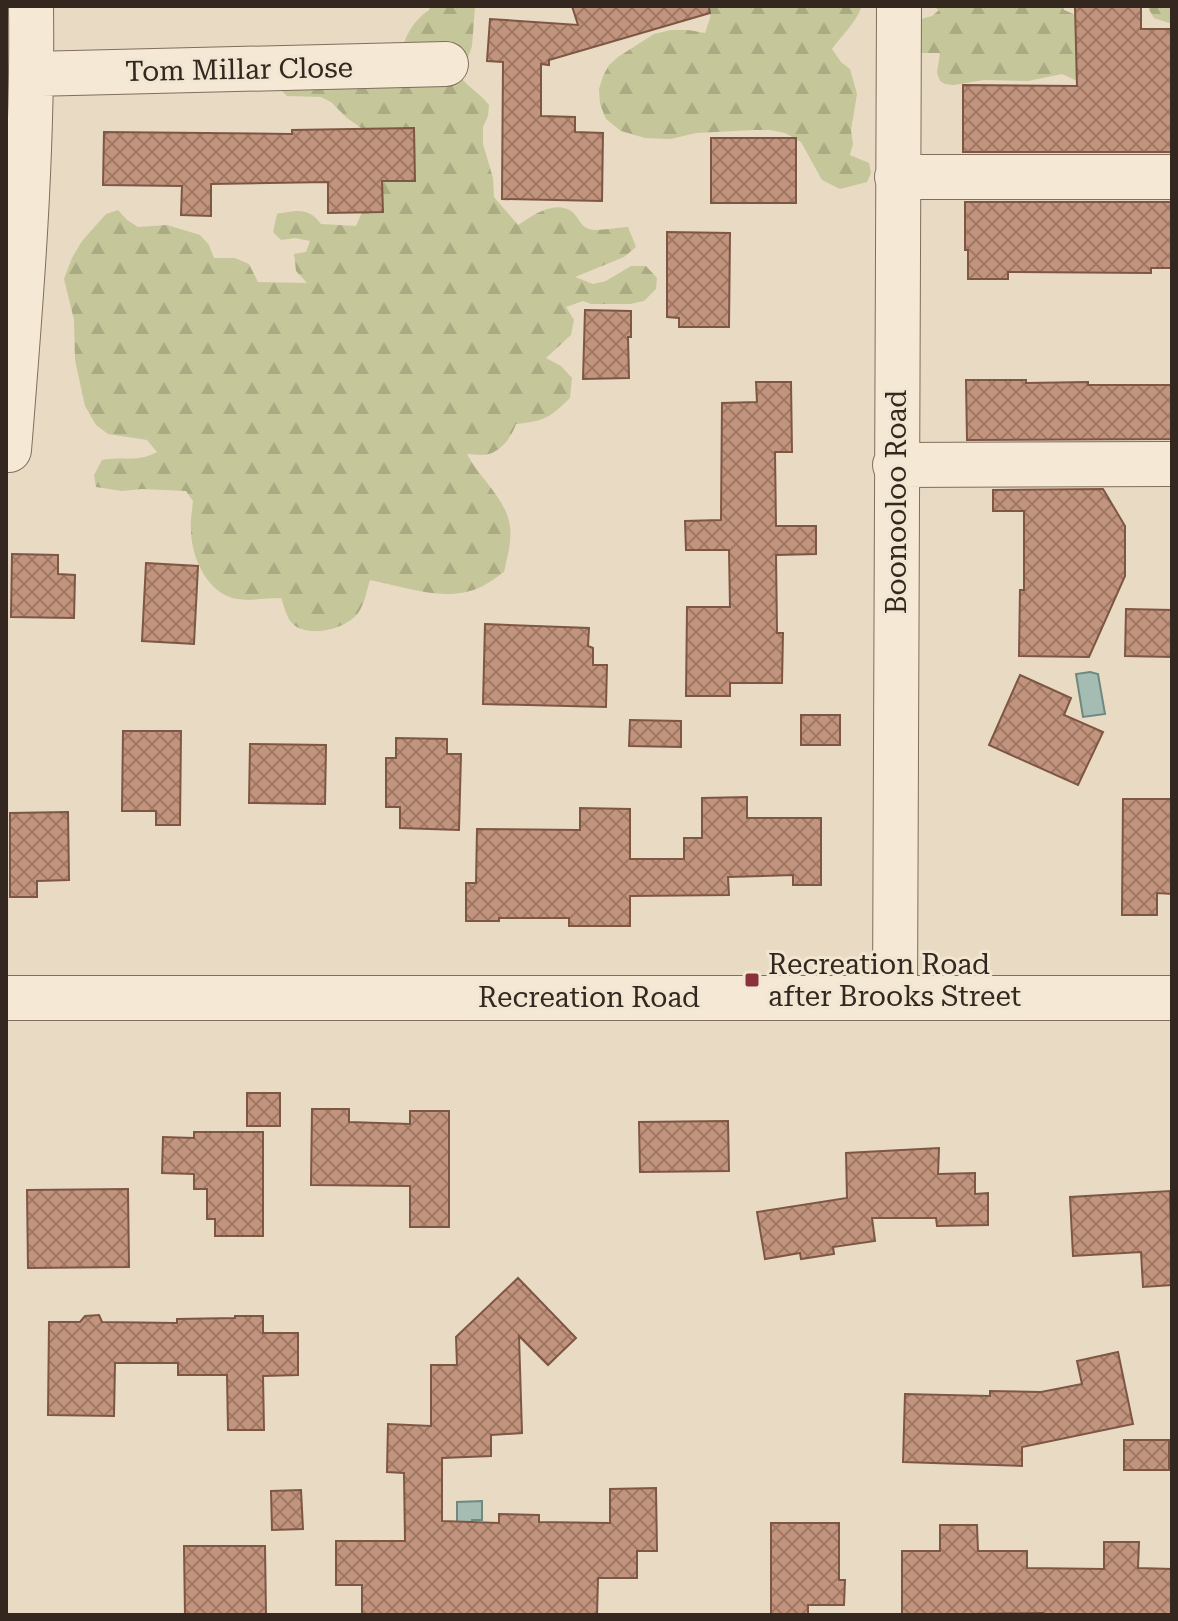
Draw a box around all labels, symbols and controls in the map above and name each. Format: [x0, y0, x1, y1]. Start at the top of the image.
street label: Tom Millar Close [125, 51, 353, 88]
street label: Boonooloo Road [880, 390, 913, 614]
place label: Recreation Road after Brooks Street [768, 948, 1021, 1013]
marker: Recreation Road after Brooks Street [743, 971, 761, 989]
street label: Recreation Road [478, 981, 700, 1014]

